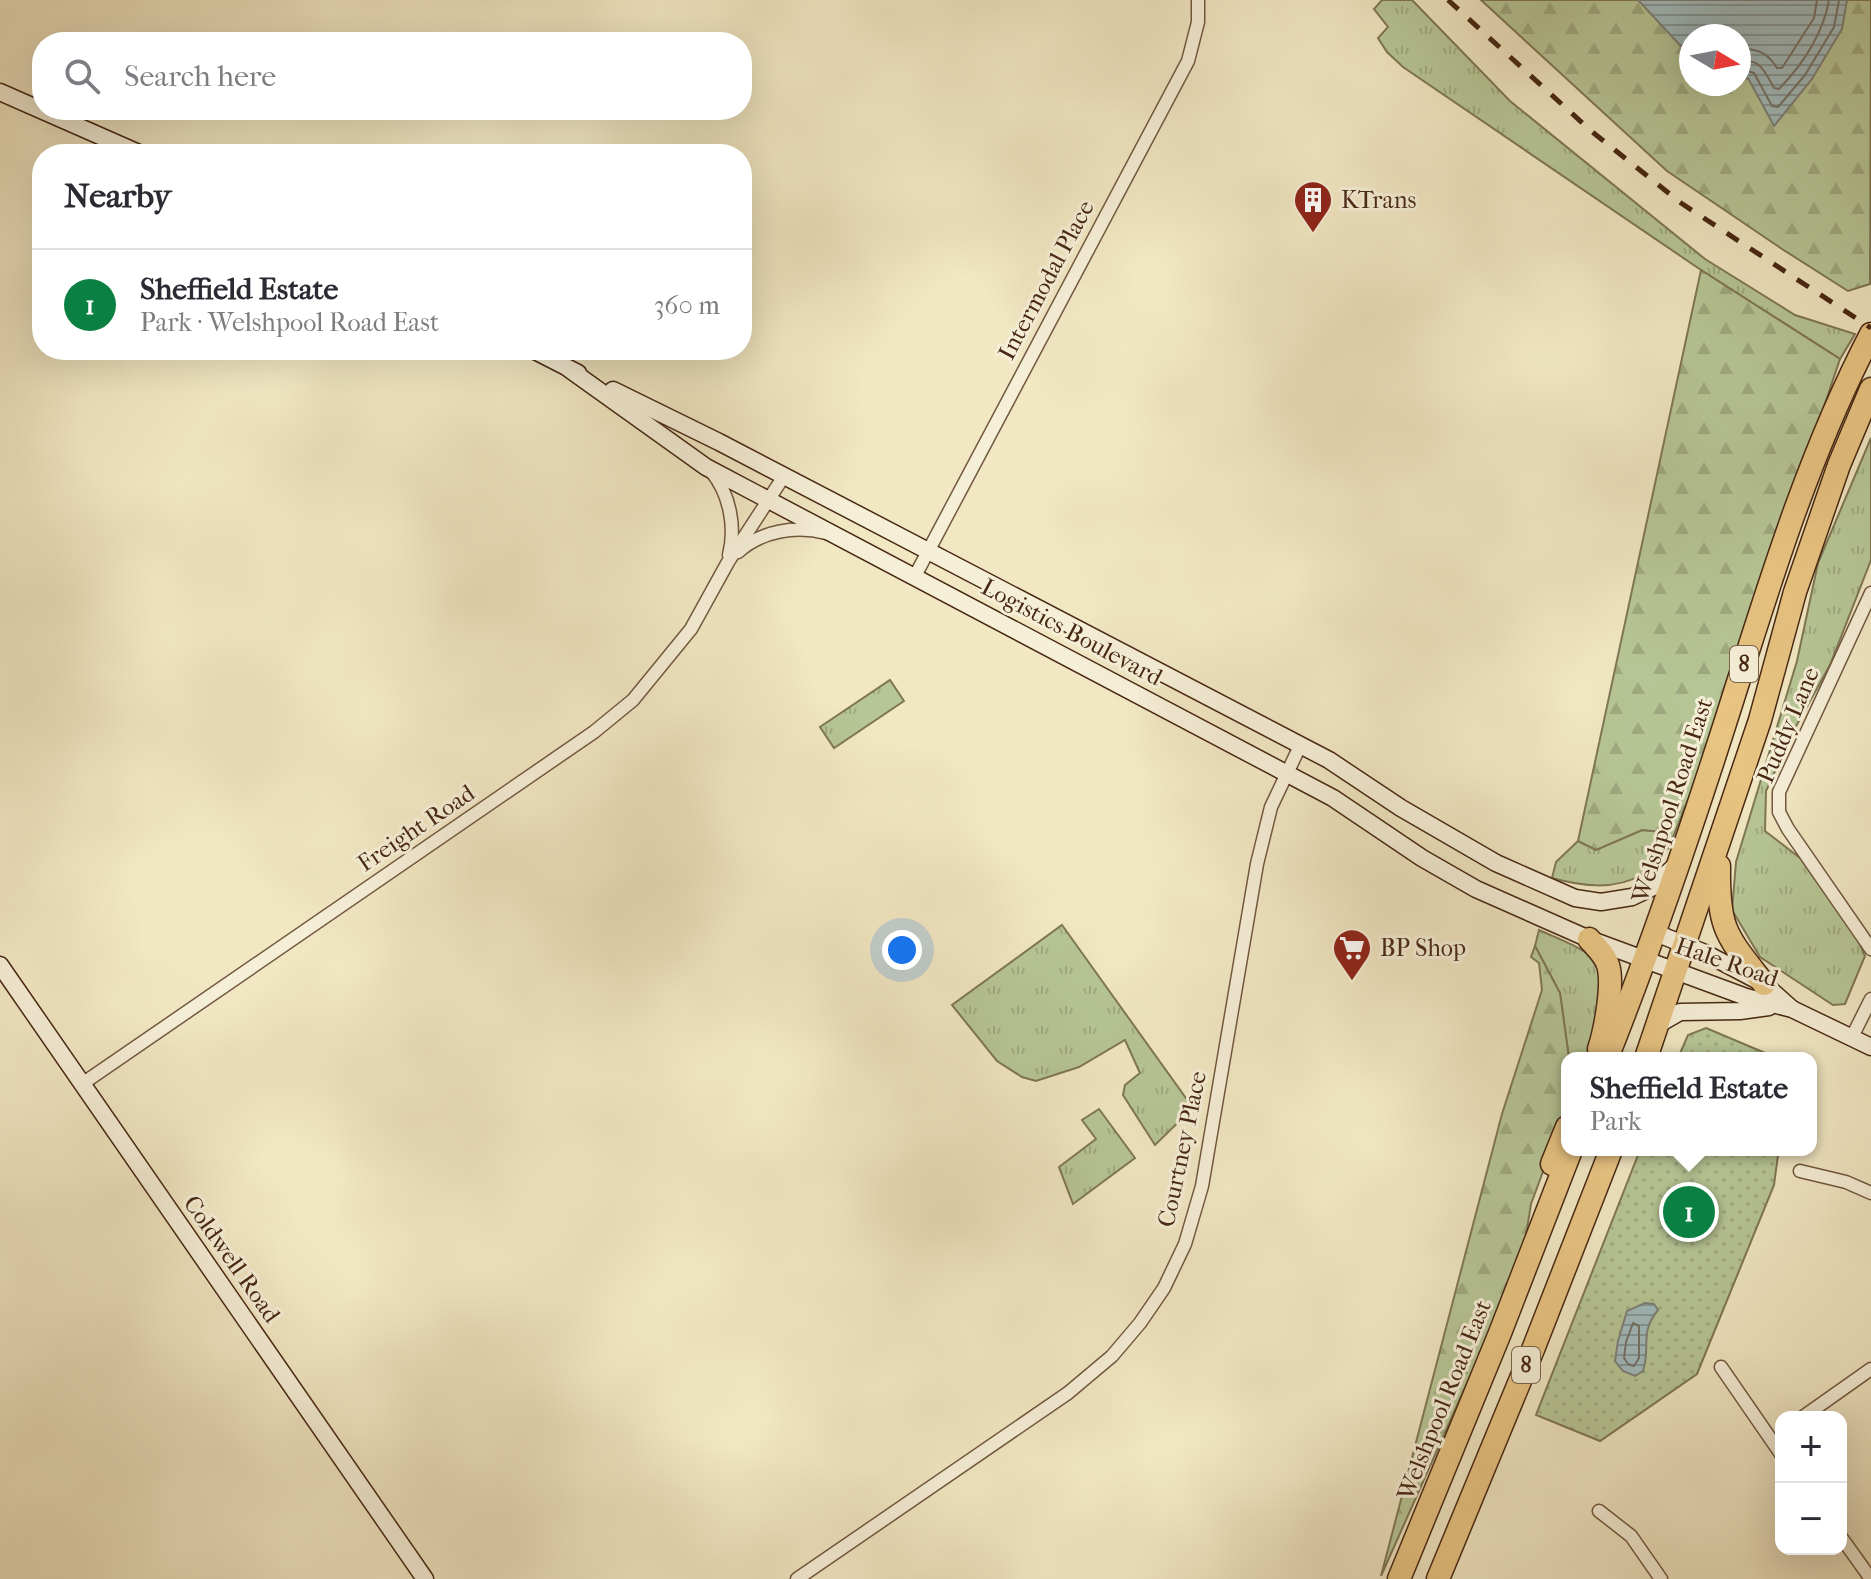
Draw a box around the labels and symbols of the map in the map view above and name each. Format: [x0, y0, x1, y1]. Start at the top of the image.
north arrow [1679, 24, 1751, 96]
building icon: KTrans [1292, 179, 1334, 234]
place label: KTrans [1341, 186, 1417, 214]
street label: Intermodal Place [992, 195, 1100, 364]
street label: Logistics Boulevard [977, 572, 1168, 692]
road number: 8 [1730, 646, 1758, 682]
street label: Puddy Lane [1751, 663, 1825, 787]
street label: Welshpool Road East [1625, 694, 1718, 907]
street label: Freight Road [352, 778, 481, 877]
supermarket icon: BP Shop [1331, 927, 1373, 982]
your location [882, 930, 922, 970]
street label: Hale Road [1672, 931, 1783, 993]
place label: BP Shop [1380, 934, 1466, 962]
street label: Courtney Place [1152, 1068, 1212, 1229]
pin: 1 [1663, 1182, 1715, 1242]
street label: Coldwell Road [178, 1190, 287, 1329]
street label: Welshpool Road East [1391, 1295, 1497, 1505]
road number: 8 [1512, 1347, 1540, 1383]

